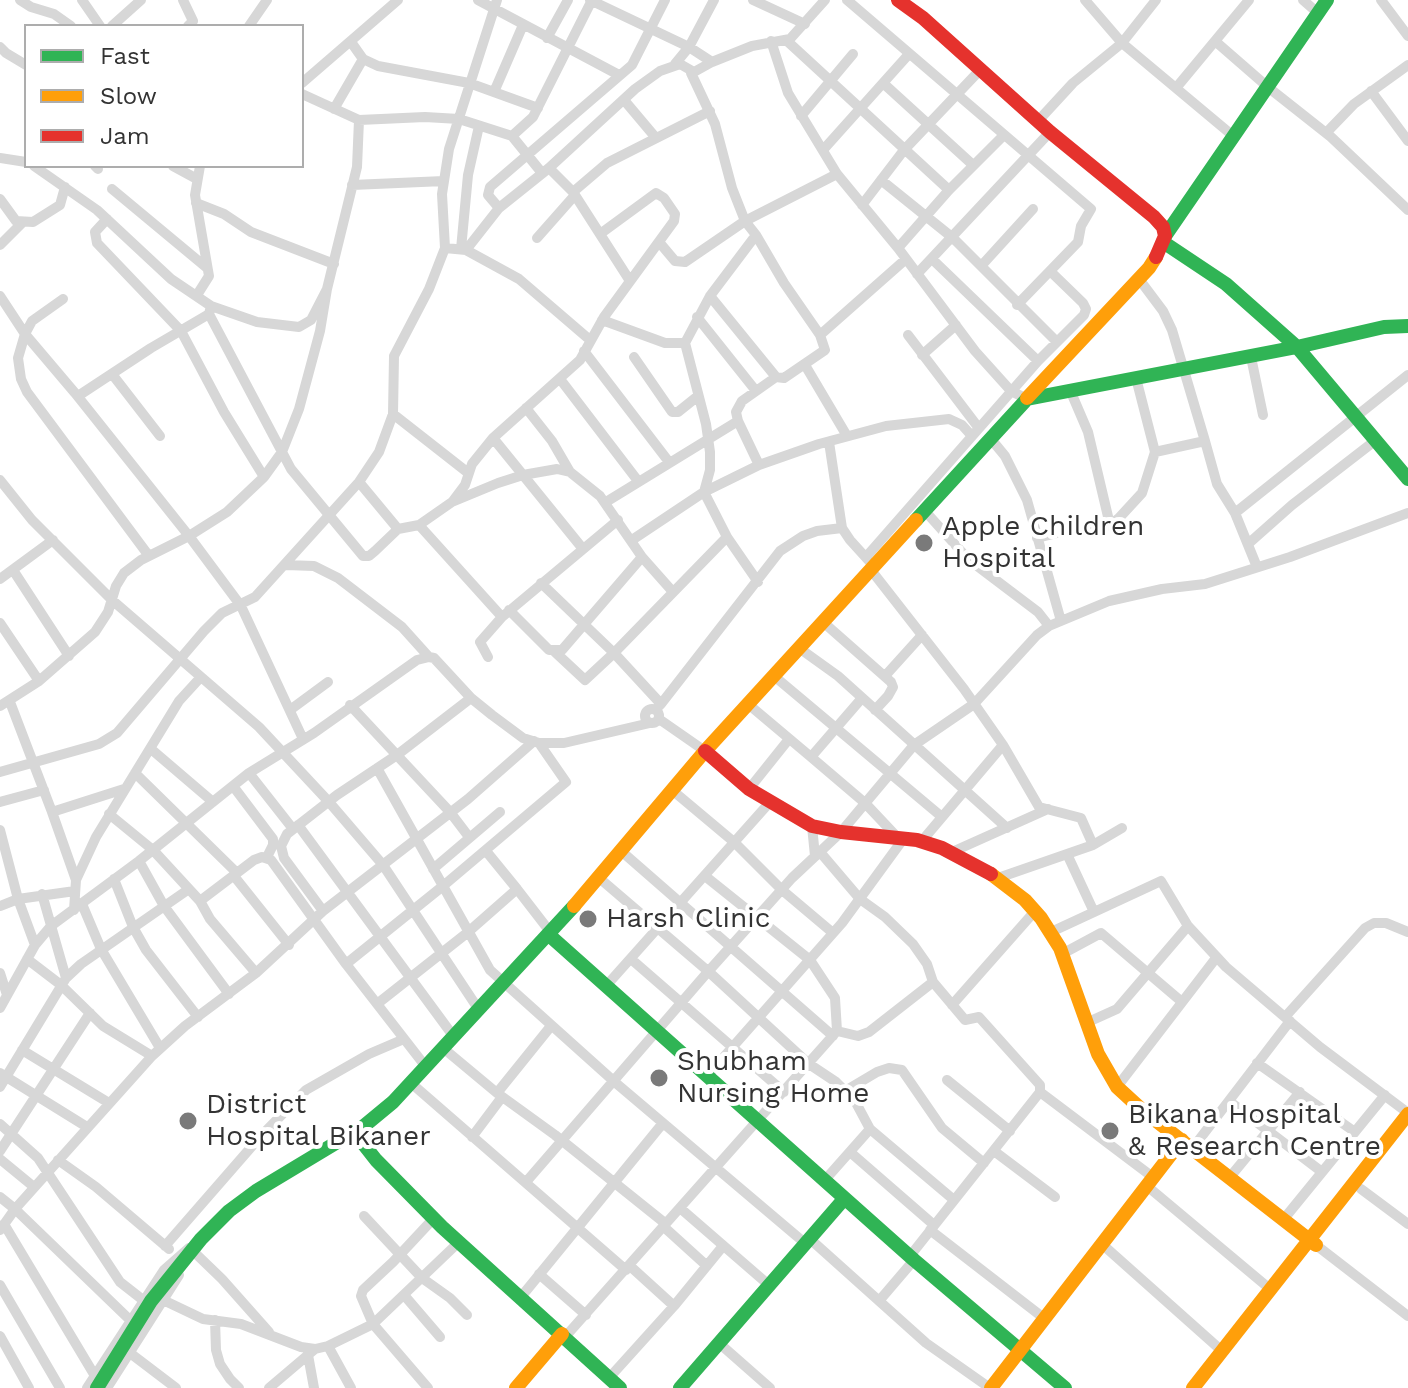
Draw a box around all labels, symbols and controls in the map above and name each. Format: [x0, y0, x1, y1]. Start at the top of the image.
legend [24, 24, 304, 168]
text: Fast [100, 42, 150, 70]
text: Slow [100, 82, 157, 110]
text: Jam [100, 122, 150, 150]
place label: Apple Children Hospital [942, 510, 1144, 576]
marker: Apple Children Hospital [913, 532, 935, 554]
place label: Harsh Clinic [606, 902, 770, 936]
marker: Harsh Clinic [577, 908, 599, 930]
place label: Shubham Nursing Home [677, 1045, 869, 1111]
marker: Shubham Nursing Home [648, 1067, 670, 1089]
place label: District Hospital Bikaner [206, 1088, 431, 1154]
place label: Bikana Hospital & Research Centre [1128, 1098, 1381, 1164]
marker: District Hospital Bikaner [177, 1110, 199, 1132]
marker: Bikana Hospital & Research Centre [1099, 1120, 1121, 1142]

